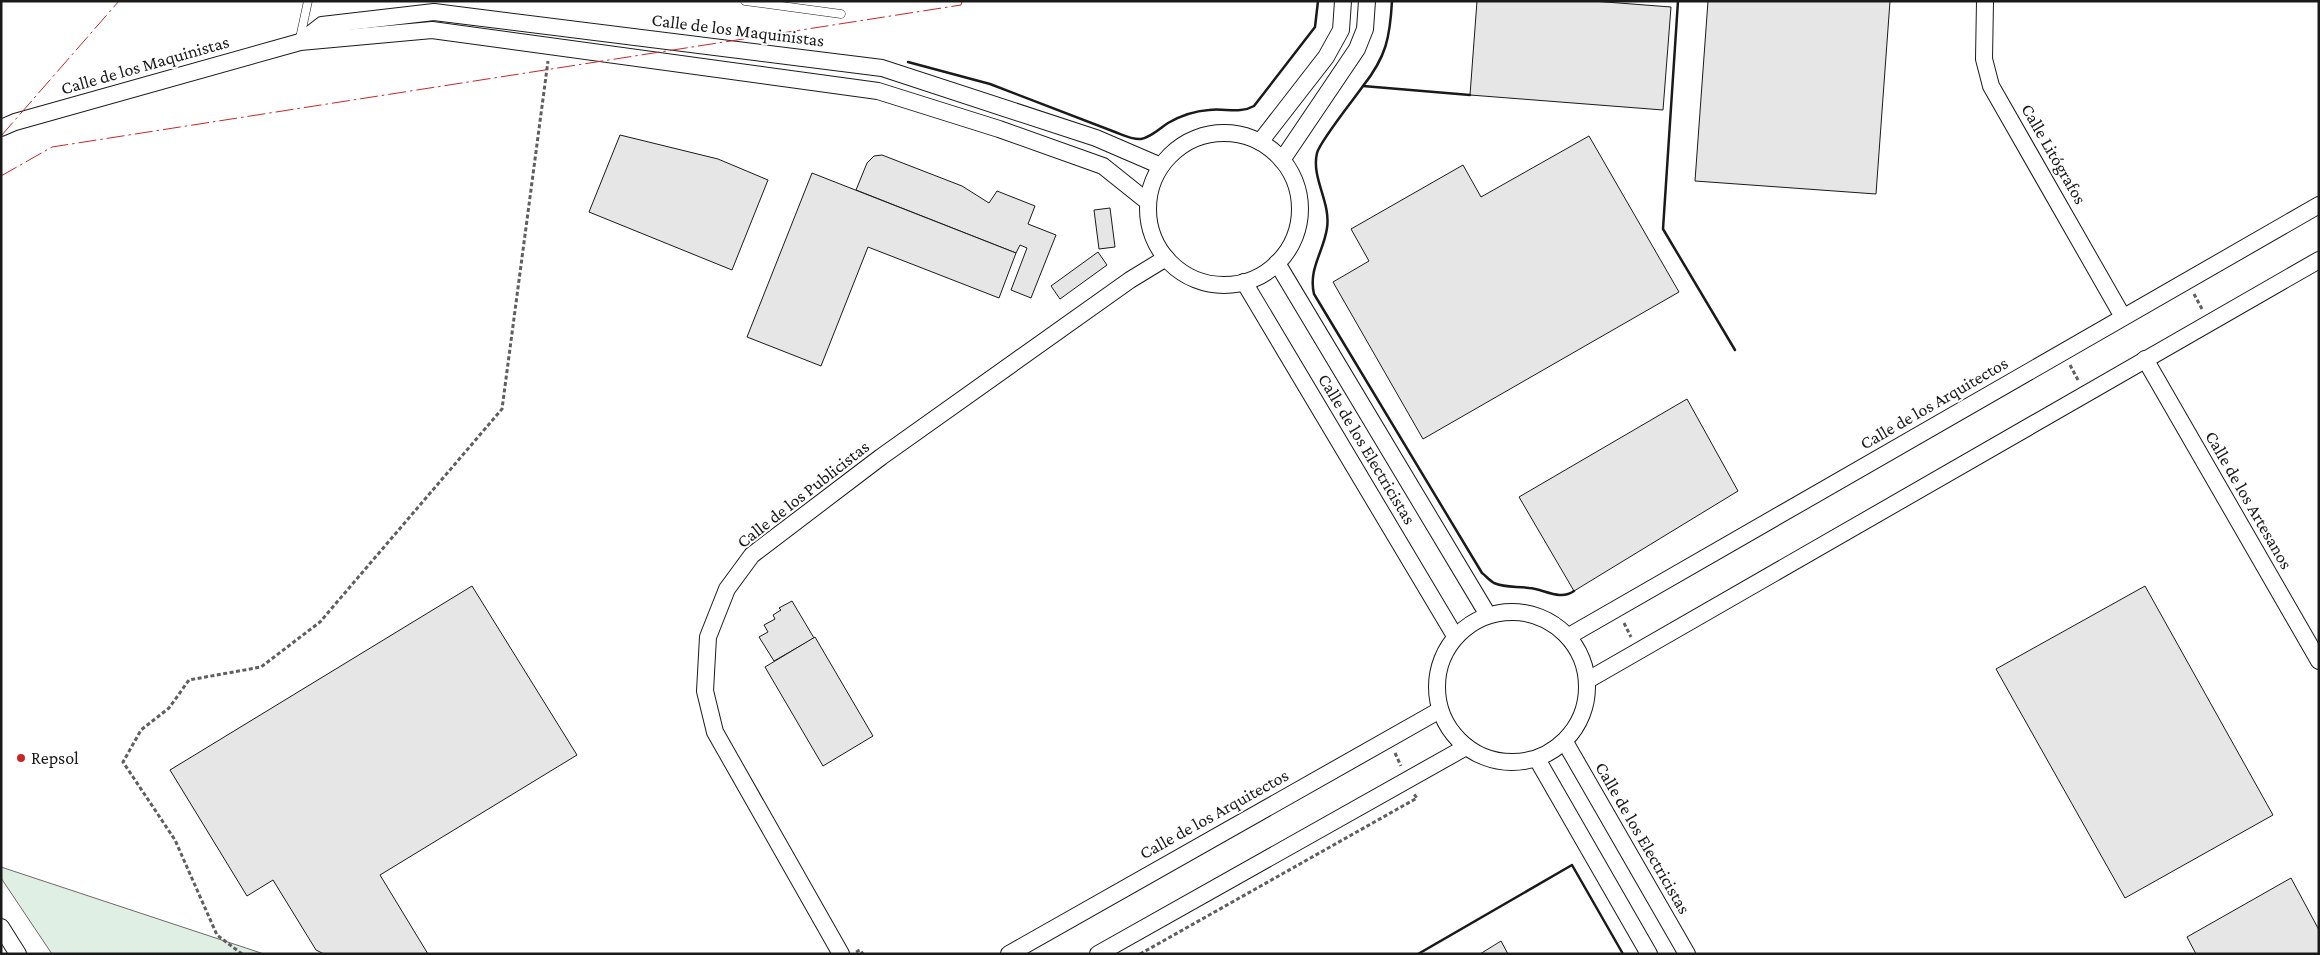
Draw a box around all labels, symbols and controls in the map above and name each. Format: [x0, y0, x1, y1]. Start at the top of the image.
street label: Calle de los Maquinistas [650, 9, 826, 51]
street label: Calle de los Maquinistas [59, 31, 231, 99]
street label: Calle Litógrafos [2017, 100, 2091, 208]
street label: Calle de los Arquitectos [1857, 353, 2011, 453]
street label: Calle de los Electricistas [1314, 370, 1420, 528]
street label: Calle de los Artesanos [2201, 427, 2297, 573]
street label: Calle de los Publicistas [733, 436, 873, 552]
place label: Repsol [31, 748, 79, 768]
marker: Repsol [15, 752, 27, 764]
street label: Calle de los Electricistas [1591, 759, 1695, 917]
street label: Calle de los Arquitectos [1136, 765, 1292, 863]

